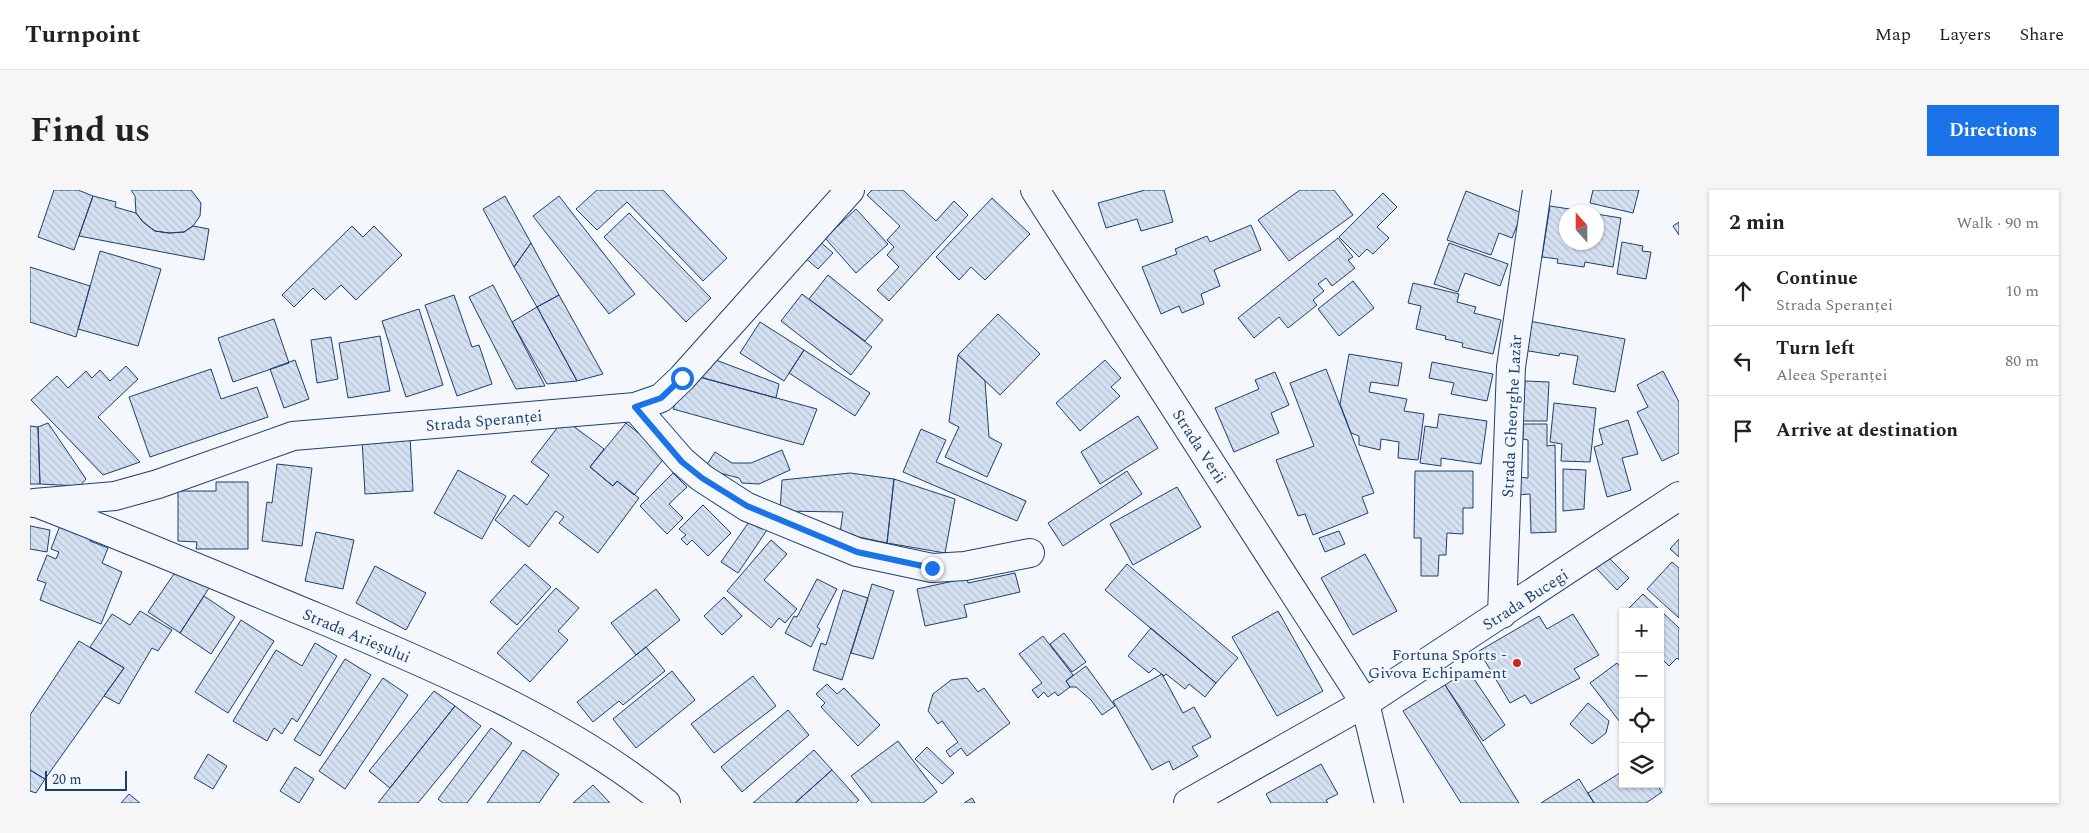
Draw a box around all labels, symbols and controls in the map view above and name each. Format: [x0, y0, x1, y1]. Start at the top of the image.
text: Turnpoint [25, 17, 141, 53]
text: Map [1875, 21, 1911, 48]
text: Layers [1939, 21, 1991, 48]
text: Share [2019, 21, 2064, 48]
text: Find us [30, 104, 150, 157]
button: Directions [1927, 105, 2059, 156]
north arrow [1559, 205, 1604, 250]
text: 2 min [1729, 207, 1785, 239]
text: Walk · 90 m [1956, 211, 2039, 235]
text: Continue [1776, 264, 1858, 293]
icon: ahead [1729, 277, 1757, 305]
text: 10 m [2005, 279, 2039, 303]
text: Strada Speranței [1776, 293, 1893, 317]
street label: Strada Gheorghe Lazăr [1496, 334, 1528, 498]
text: Turn left [1776, 334, 1855, 363]
icon: left [1729, 347, 1757, 375]
text: 80 m [2005, 349, 2039, 373]
text: Aleea Speranței [1776, 363, 1887, 387]
route start [671, 367, 694, 390]
street label: Strada Speranței [425, 404, 543, 438]
street label: Strada Verii [1166, 404, 1232, 489]
text: Arrive at destination [1776, 416, 1958, 445]
icon: arrive [1729, 417, 1757, 445]
route end [921, 557, 944, 580]
street label: Strada Bucegi [1478, 563, 1573, 637]
street label: Strada Arieșului [299, 602, 414, 669]
map controls [1619, 608, 1664, 788]
button: + [1619, 608, 1664, 653]
place label: Fortuna Sports - Givova Echipament [1368, 643, 1507, 685]
button: − [1619, 653, 1664, 698]
marker: Fortuna Sports - Givova Echipament [1511, 657, 1523, 669]
button: locate [1619, 698, 1664, 743]
button: layers [1619, 743, 1664, 788]
scale bar [45, 768, 128, 791]
text: 20 m [52, 769, 82, 790]

